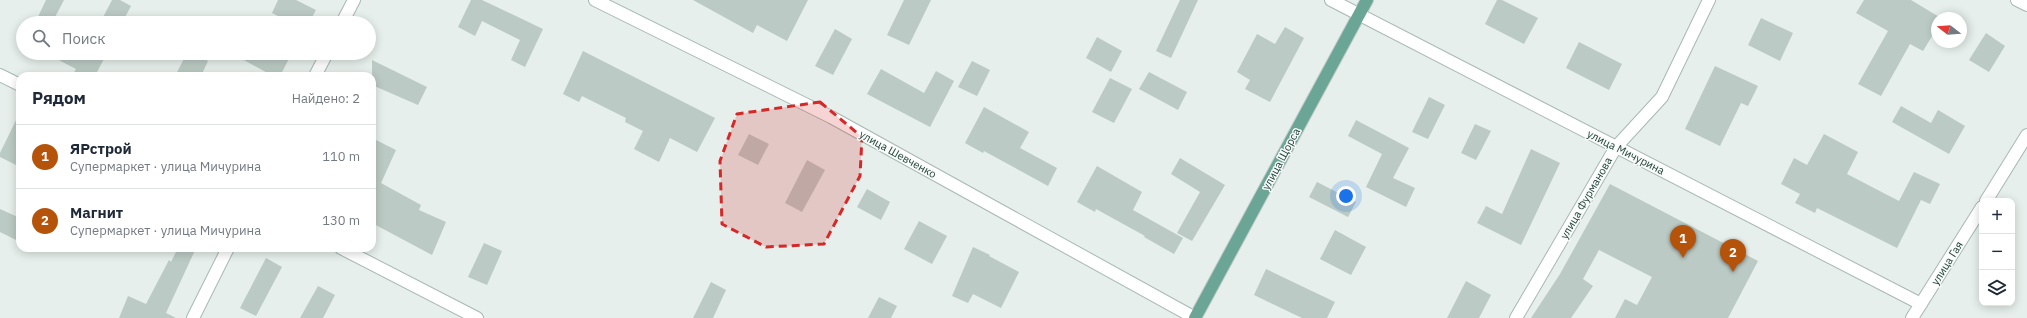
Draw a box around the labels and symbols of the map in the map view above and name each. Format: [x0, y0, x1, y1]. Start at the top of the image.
north arrow [1931, 12, 1967, 48]
street label: улица Щорса [1259, 126, 1303, 192]
street label: улица Мичурина [1585, 126, 1667, 178]
street label: улица Шевченко [857, 127, 939, 181]
street label: улица Фурманова [1557, 154, 1615, 241]
your location [1336, 186, 1356, 206]
pin: 1 [1670, 225, 1696, 258]
street label: улица Гая [1928, 238, 1966, 288]
pin: 2 [1720, 239, 1746, 272]

